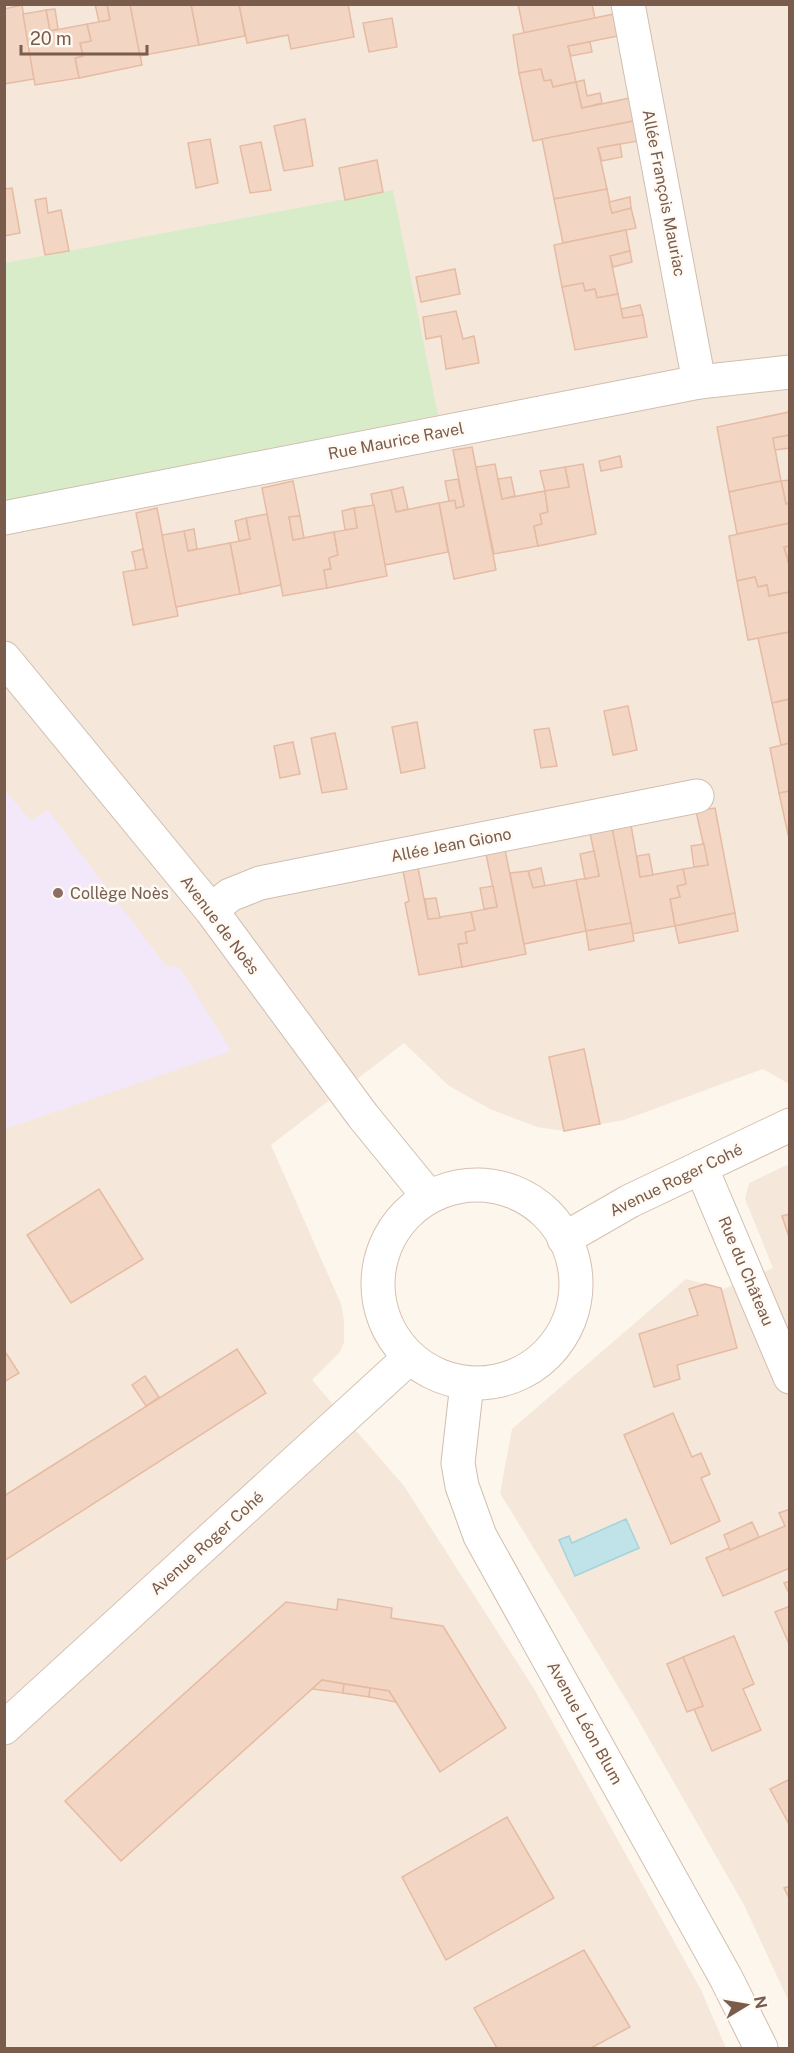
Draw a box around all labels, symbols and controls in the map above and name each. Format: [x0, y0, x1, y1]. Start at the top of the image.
scale bar [21, 18, 147, 56]
text: 20 m [30, 28, 72, 49]
street label: Allée François Mauriac [638, 108, 690, 278]
street label: Rue Maurice Ravel [326, 418, 466, 463]
street label: Allée Jean Giono [389, 824, 513, 866]
street label: Avenue de Noès [177, 872, 263, 978]
place label: Collège Noès [70, 884, 169, 903]
marker: Collège Noès [51, 886, 65, 900]
street label: Avenue Roger Cohé [606, 1140, 746, 1220]
street label: Rue du Château [714, 1213, 778, 1329]
street label: Avenue Roger Cohé [147, 1487, 267, 1599]
street label: Avenue Léon Blum [543, 1658, 627, 1788]
north arrow [716, 1975, 776, 2035]
text: N [750, 1994, 771, 2010]

